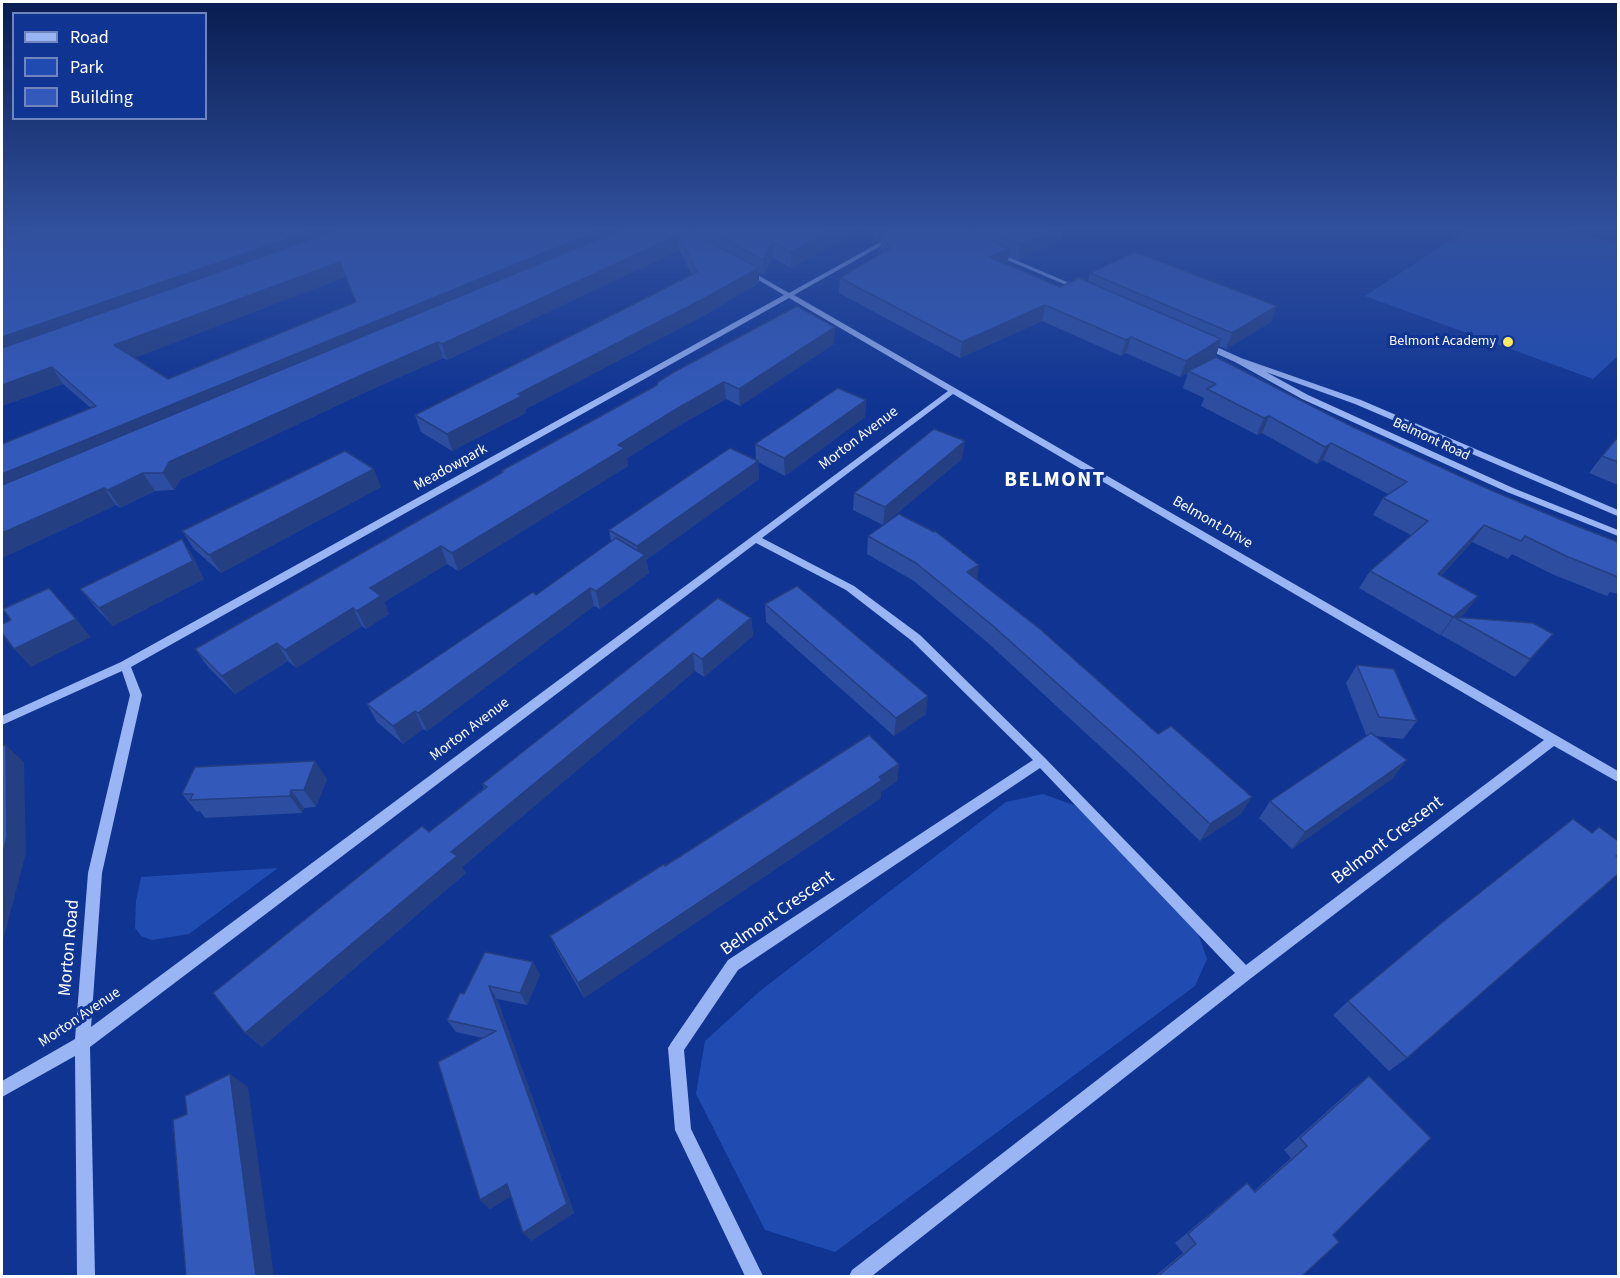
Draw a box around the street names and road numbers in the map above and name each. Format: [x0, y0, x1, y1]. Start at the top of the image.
street label: Morton Avenue [816, 403, 902, 475]
street label: Belmont Road [1390, 415, 1472, 465]
street label: Meadowpark [411, 440, 491, 496]
street label: Belmont Drive [1169, 493, 1255, 553]
street label: Morton Avenue [427, 694, 513, 766]
street label: Belmont Crescent [1328, 792, 1448, 890]
street label: Belmont Crescent [717, 867, 839, 961]
street label: Morton Road [55, 899, 85, 997]
street label: Morton Avenue [36, 984, 124, 1052]

